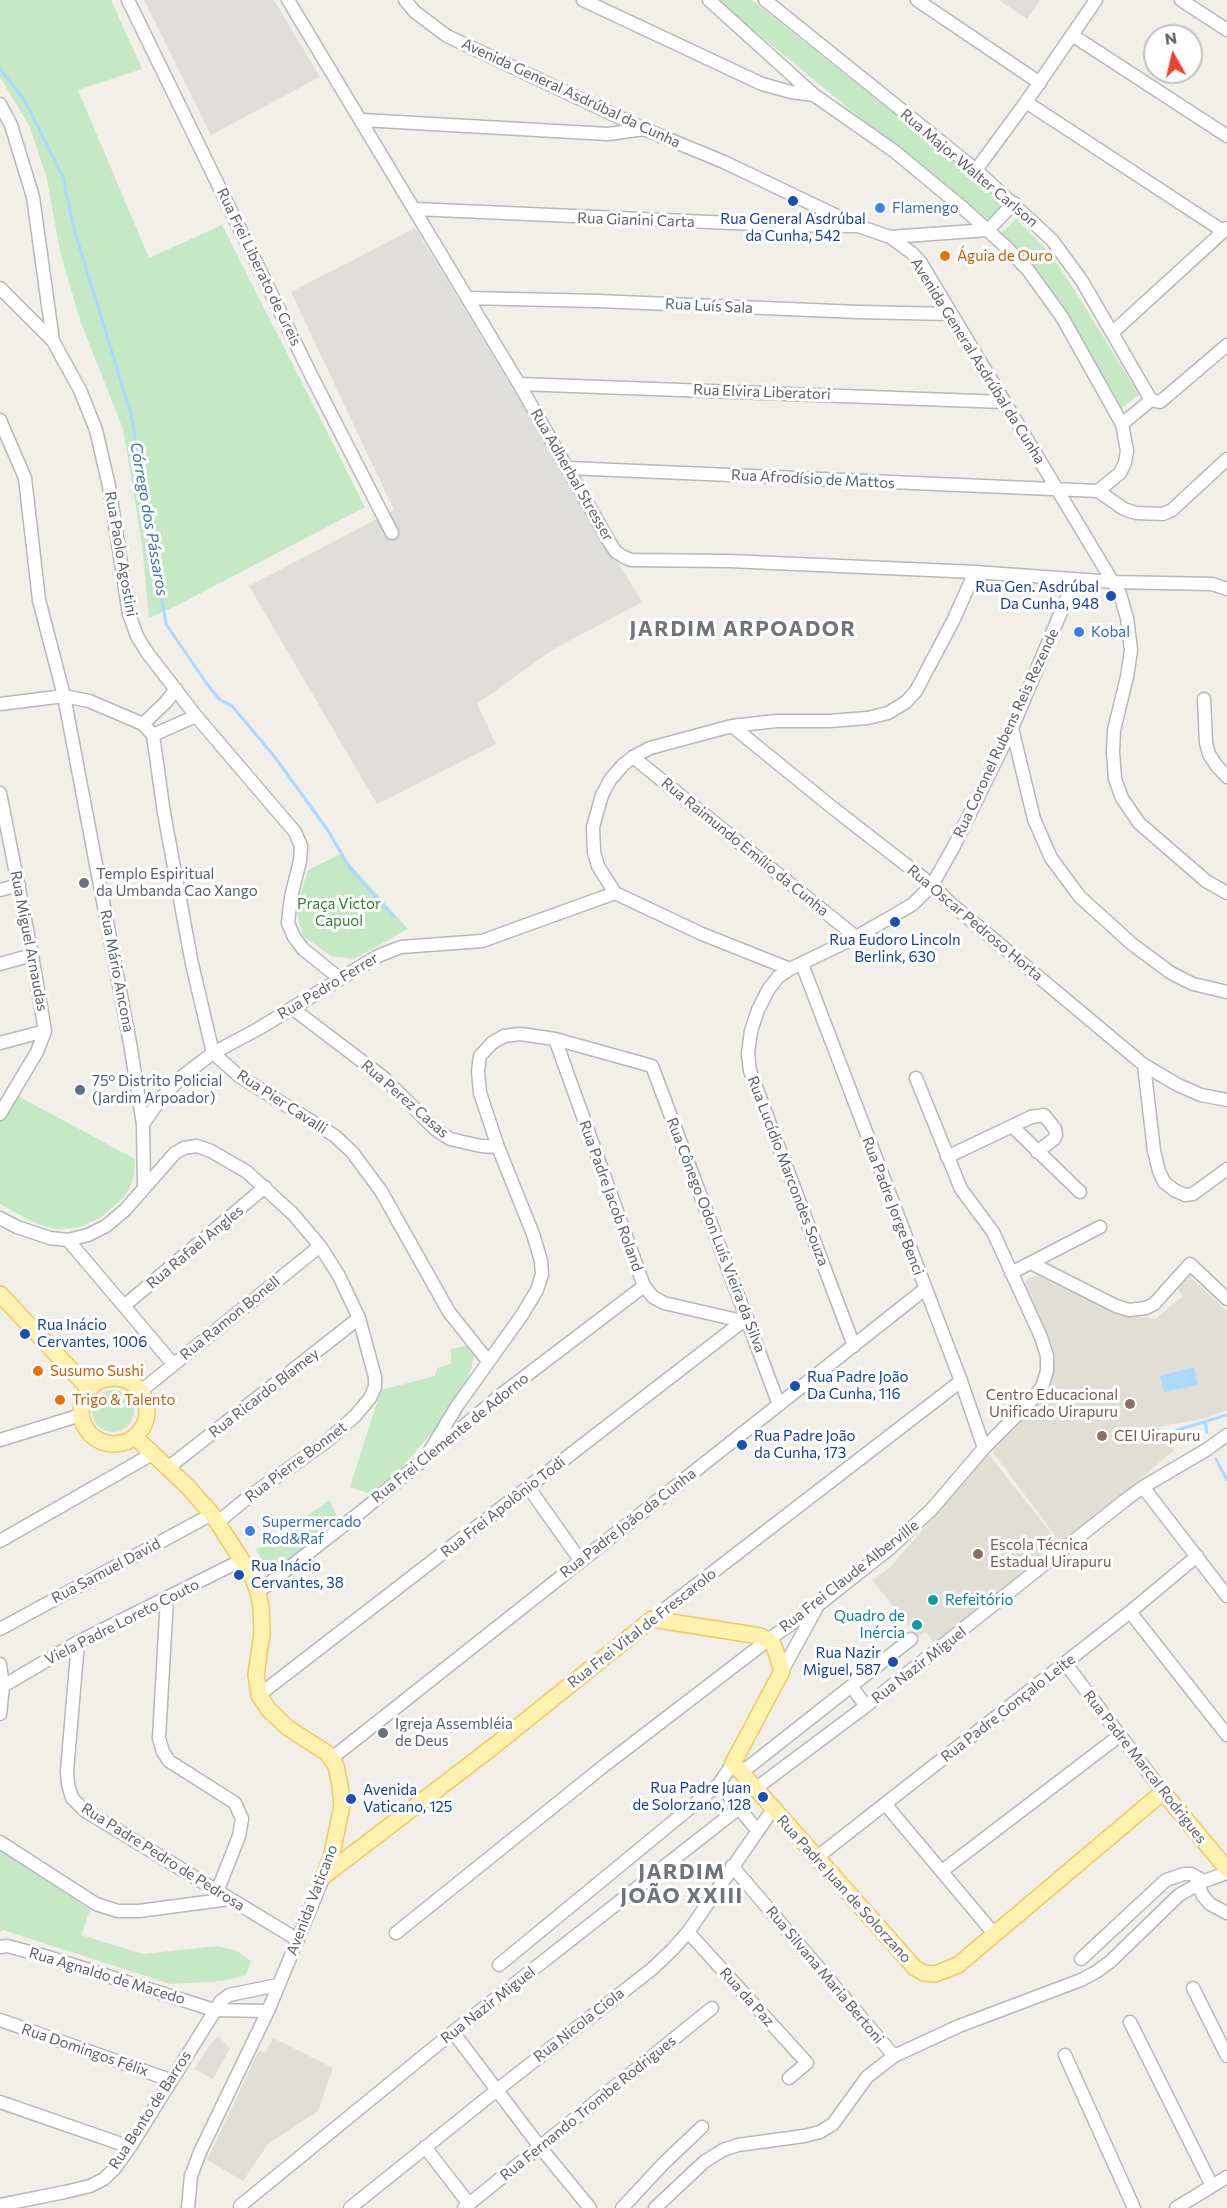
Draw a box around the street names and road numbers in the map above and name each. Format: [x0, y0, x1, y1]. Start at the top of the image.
street label: Avenida General Asdrúbal da Cunha [459, 34, 683, 152]
street label: Rua Major Walter Carlson [897, 105, 1041, 231]
street label: Rua Frei Liberato de Greis [213, 185, 305, 349]
street label: Rua Gianini Carta [577, 209, 695, 231]
street label: Avenida General Asdrúbal da Cunha [907, 255, 1049, 467]
street label: Rua Luís Sala [665, 295, 753, 317]
street label: Rua Elvira Liberatori [693, 381, 831, 403]
street label: Rua Adherbal Stresser [527, 406, 617, 544]
street label: Rua Afrodísio de Mattos [731, 466, 895, 492]
street label: Rua Paolo Agostini [101, 490, 141, 618]
street label: Rua Coronel Rubens Reis Rezende [950, 626, 1062, 840]
street label: Rua Raimundo Emílio da Cunha [658, 774, 832, 920]
street label: Rua Oscar Pedroso Horta [904, 861, 1046, 985]
street label: Rua Miguel Arnaudas [7, 869, 51, 1013]
street label: Rua Mário Ancona [96, 908, 138, 1034]
street label: Rua Pedro Ferrer [274, 949, 382, 1023]
street label: Rua Perez Casas [358, 1056, 452, 1142]
street label: Rua Pier Cavalli [234, 1066, 330, 1138]
street label: Rua Lucídio Marcondes Souza [743, 1073, 833, 1269]
street label: Rua Cônego Odon Luís Vieira da Silva [663, 1115, 769, 1355]
street label: Rua Padre Jacob Roland [575, 1118, 647, 1274]
street label: Rua Padre Jorge Benci [858, 1134, 928, 1278]
street label: Rua Rafael Angles [143, 1201, 247, 1293]
street label: Rua Ramon Bonell [176, 1272, 284, 1364]
street label: Rua Ricardo Blamey [206, 1345, 322, 1441]
street label: Rua Frei Clemente de Adorno [368, 1369, 532, 1507]
street label: Rua Pierre Bonnet [242, 1418, 350, 1506]
street label: Rua Frei Apolônio Todi [437, 1453, 569, 1561]
street label: Rua Padre João da Cunha [556, 1464, 700, 1582]
street label: Rua Frei Claude Alberville [776, 1516, 922, 1636]
street label: Rua Samuel David [48, 1535, 164, 1607]
street label: Rua Frei Vital de Frescarolo [564, 1564, 720, 1692]
street label: Viela Padre Loreto Couto [42, 1575, 202, 1669]
street label: Rua Nazir Miguel [868, 1623, 970, 1707]
street label: Rua Padre Gonçalo Leite [937, 1650, 1079, 1766]
street label: Rua Padre Marcal Rodrigues [1080, 1687, 1210, 1847]
street label: Rua Padre Pedro de Pedrosa [78, 1799, 248, 1915]
street label: Rua Padre Juan de Solorzano [773, 1811, 915, 1967]
street label: Avenida Vaticano [283, 1842, 341, 1958]
street label: Rua Silvana Maria Bertoni [762, 1903, 888, 2047]
street label: Rua Agnaldo de Macedo [27, 1944, 187, 2008]
street label: Rua Nazir Miguel [437, 1963, 539, 2047]
street label: Rua da Paz [716, 1964, 778, 2030]
street label: Rua Nicola Ciola [530, 1984, 628, 2066]
street label: Rua Domingos Félix [19, 2020, 151, 2080]
street label: Rua Fernando Trombe Rodrigues [497, 2032, 679, 2184]
street label: Rua Bento de Barros [105, 2047, 195, 2173]

